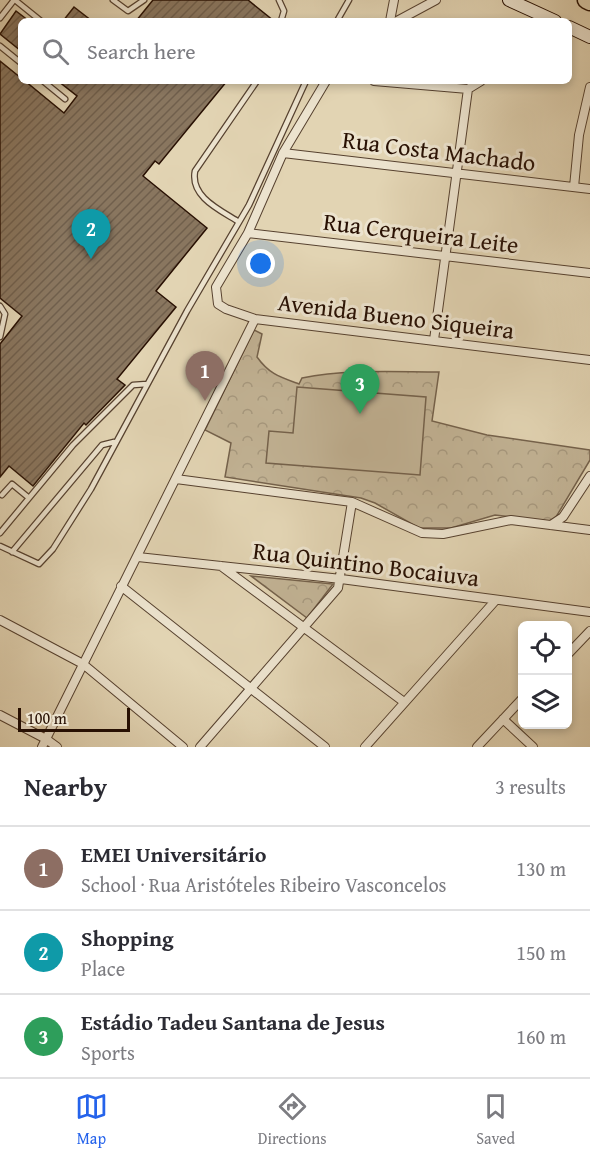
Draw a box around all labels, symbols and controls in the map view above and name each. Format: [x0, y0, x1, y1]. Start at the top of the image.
search box [18, 18, 572, 84]
icon: search [39, 35, 72, 68]
text: Search here [87, 35, 196, 67]
street label: Rua Costa Machado [340, 122, 538, 180]
street label: Rua Cerqueira Leite [321, 204, 521, 262]
pin: 2 [72, 210, 110, 259]
your location [246, 249, 275, 278]
street label: Avenida Bueno Siqueira [276, 284, 517, 348]
pin: 1 [186, 352, 224, 401]
pin: 3 [340, 364, 380, 414]
street label: Rua Quintino Bocaiuva [251, 533, 482, 595]
map controls [518, 621, 572, 729]
button: locate [518, 621, 572, 675]
button: layers [518, 675, 572, 729]
scale bar [18, 705, 130, 732]
text: 100 m [27, 706, 67, 730]
text: Nearby [24, 767, 107, 806]
text: 3 results [495, 772, 566, 801]
text: EMEI Universitário [81, 838, 267, 870]
text: 1 [38, 854, 49, 883]
text: 130 m [516, 854, 566, 883]
text: School · Rua Aristóteles Ribeiro Vasconcelos [81, 870, 447, 899]
text: Shopping [81, 922, 174, 954]
text: 2 [38, 938, 49, 967]
text: 150 m [516, 938, 566, 967]
text: Place [81, 954, 125, 983]
text: Estádio Tadeu Santana de Jesus [81, 1006, 385, 1038]
text: 3 [38, 1022, 49, 1051]
text: 160 m [516, 1022, 566, 1051]
text: Sports [81, 1038, 135, 1067]
tab: Map [75, 1090, 108, 1150]
tab: Directions [258, 1090, 327, 1150]
tab: Saved [476, 1090, 515, 1150]

